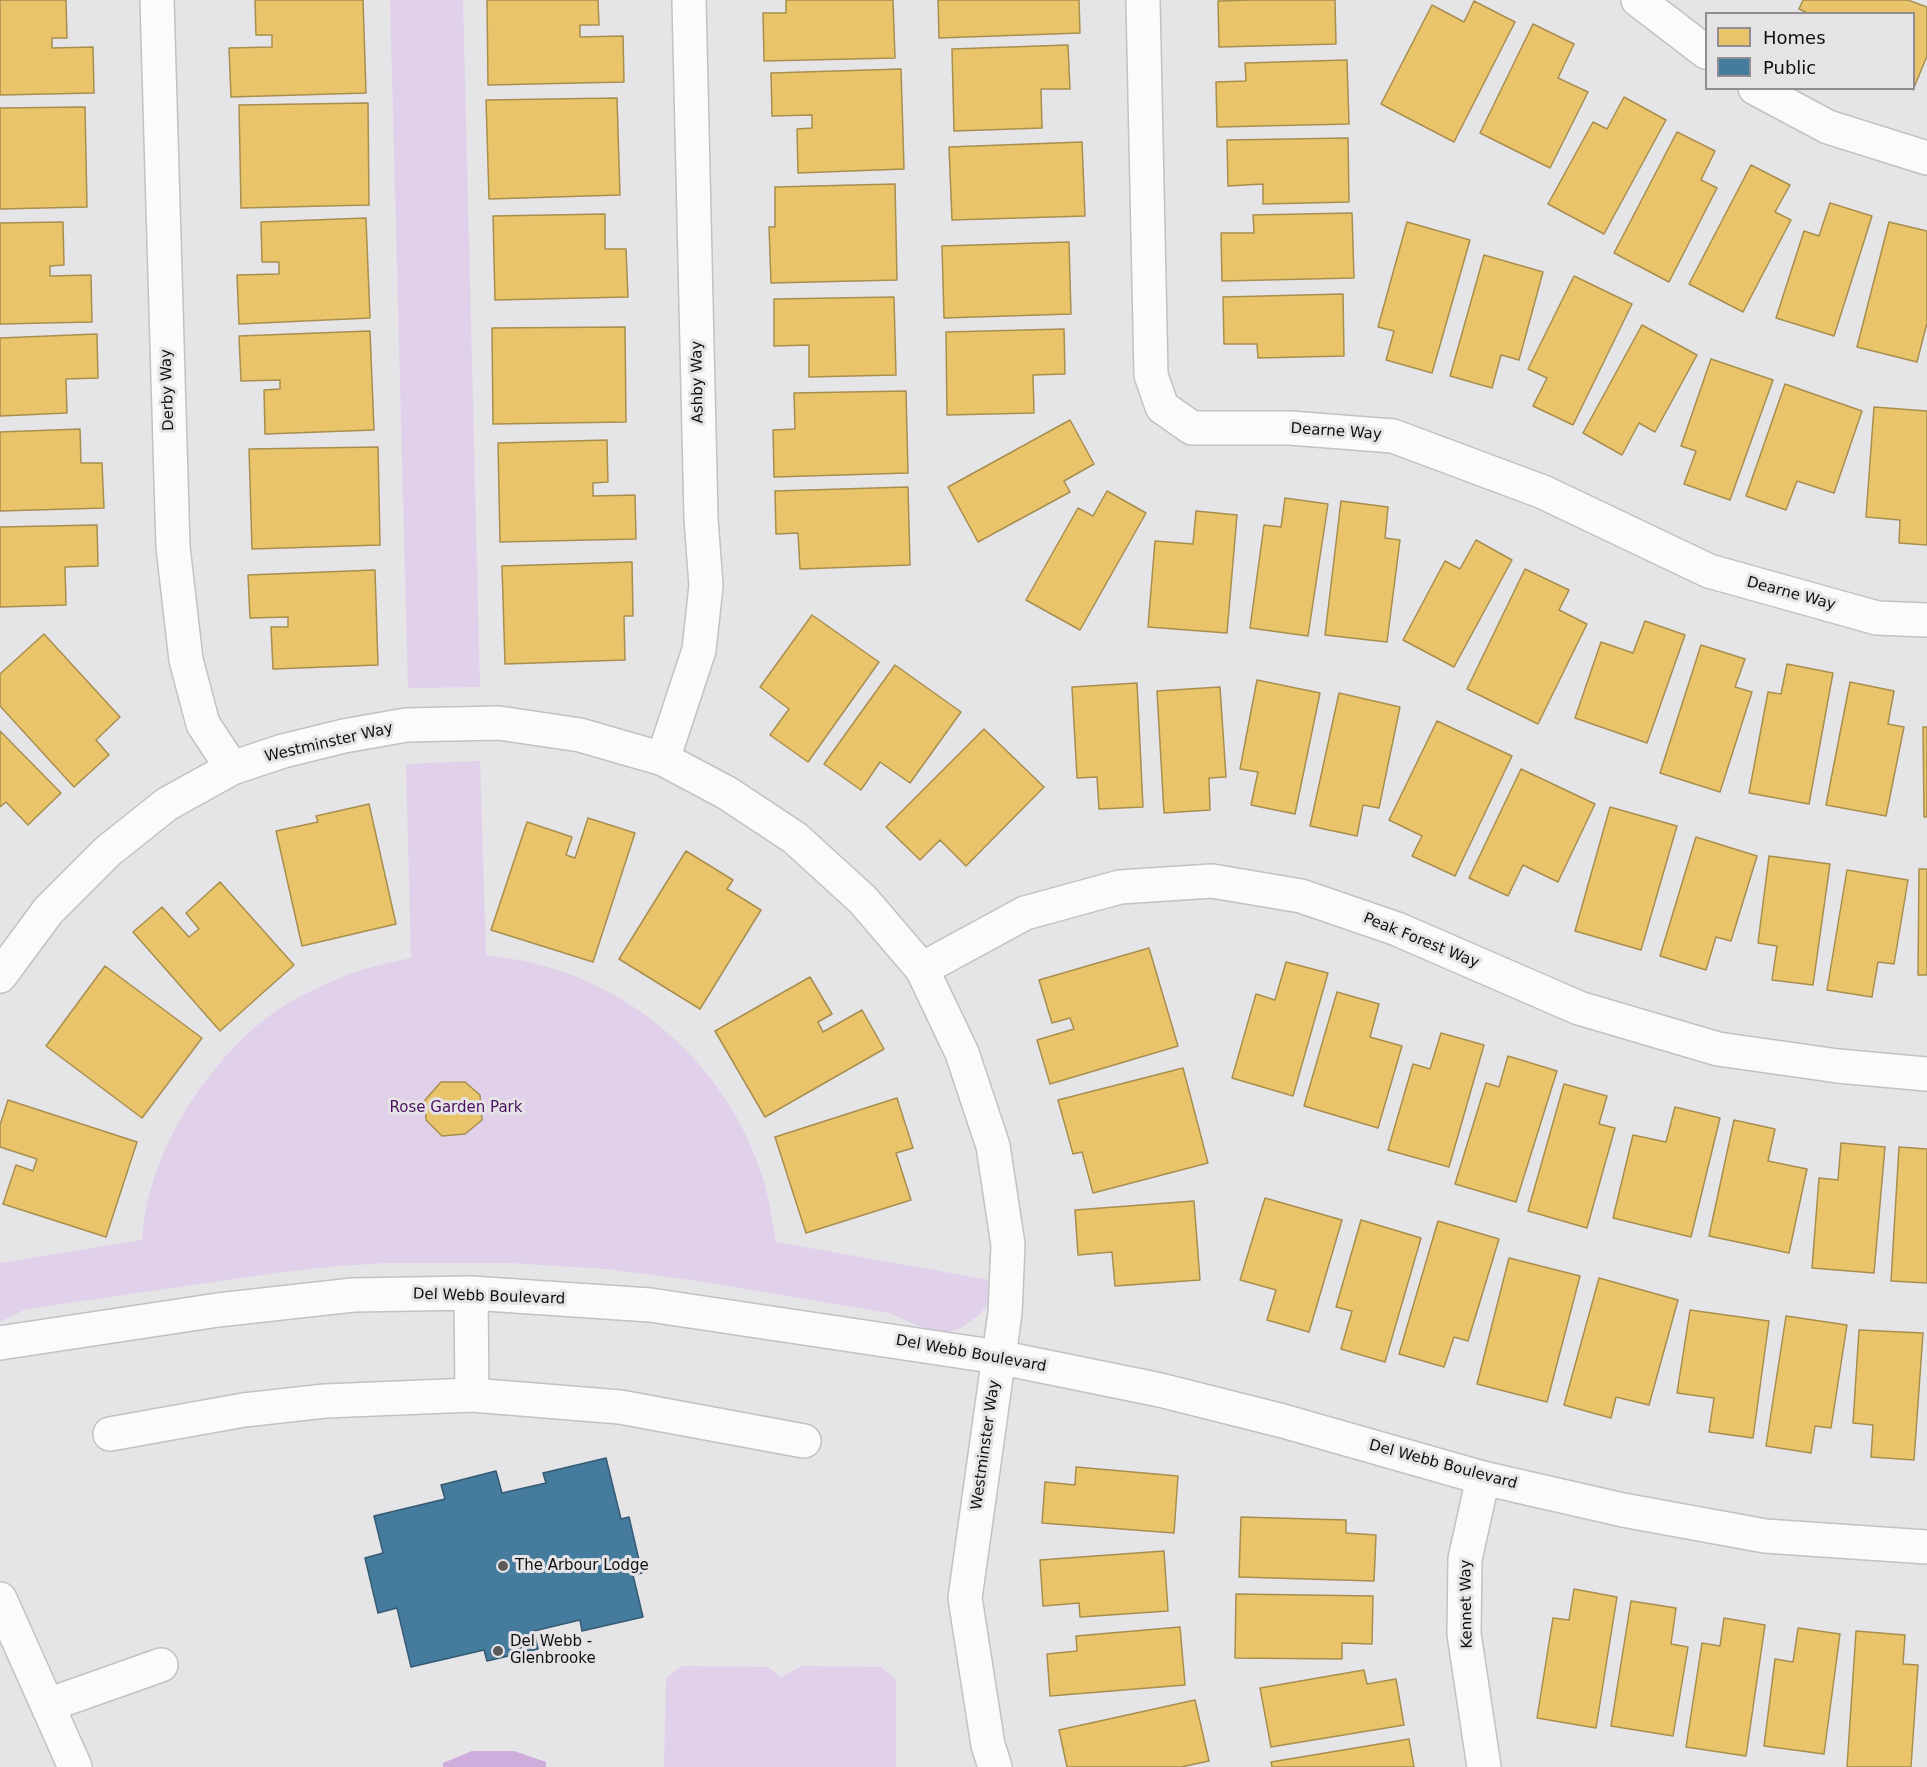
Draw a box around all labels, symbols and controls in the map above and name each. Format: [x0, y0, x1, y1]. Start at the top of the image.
legend [1705, 12, 1915, 90]
text: Homes [1763, 27, 1826, 48]
text: Public [1763, 57, 1816, 78]
street label: Ashby Way [688, 341, 708, 423]
street label: Derby Way [158, 349, 178, 431]
street label: Dearne Way [1290, 420, 1382, 444]
street label: Dearne Way [1745, 573, 1837, 615]
street label: Westminster Way [263, 720, 395, 766]
street label: Peak Forest Way [1361, 910, 1481, 972]
park label: Rose Garden Park [390, 1099, 522, 1117]
street label: Del Webb Boulevard [412, 1285, 566, 1309]
street label: Del Webb Boulevard [894, 1332, 1048, 1376]
street label: Westminster Way [968, 1379, 1004, 1511]
street label: Del Webb Boulevard [1367, 1437, 1519, 1493]
place label: The Arbour Lodge [515, 1557, 649, 1575]
marker: The Arbour Lodge [496, 1559, 510, 1573]
street label: Kennet Way [1457, 1559, 1477, 1649]
place label: Del Webb - Glenbrooke [510, 1633, 596, 1668]
marker: Del Webb - Glenbrooke [491, 1644, 505, 1658]

